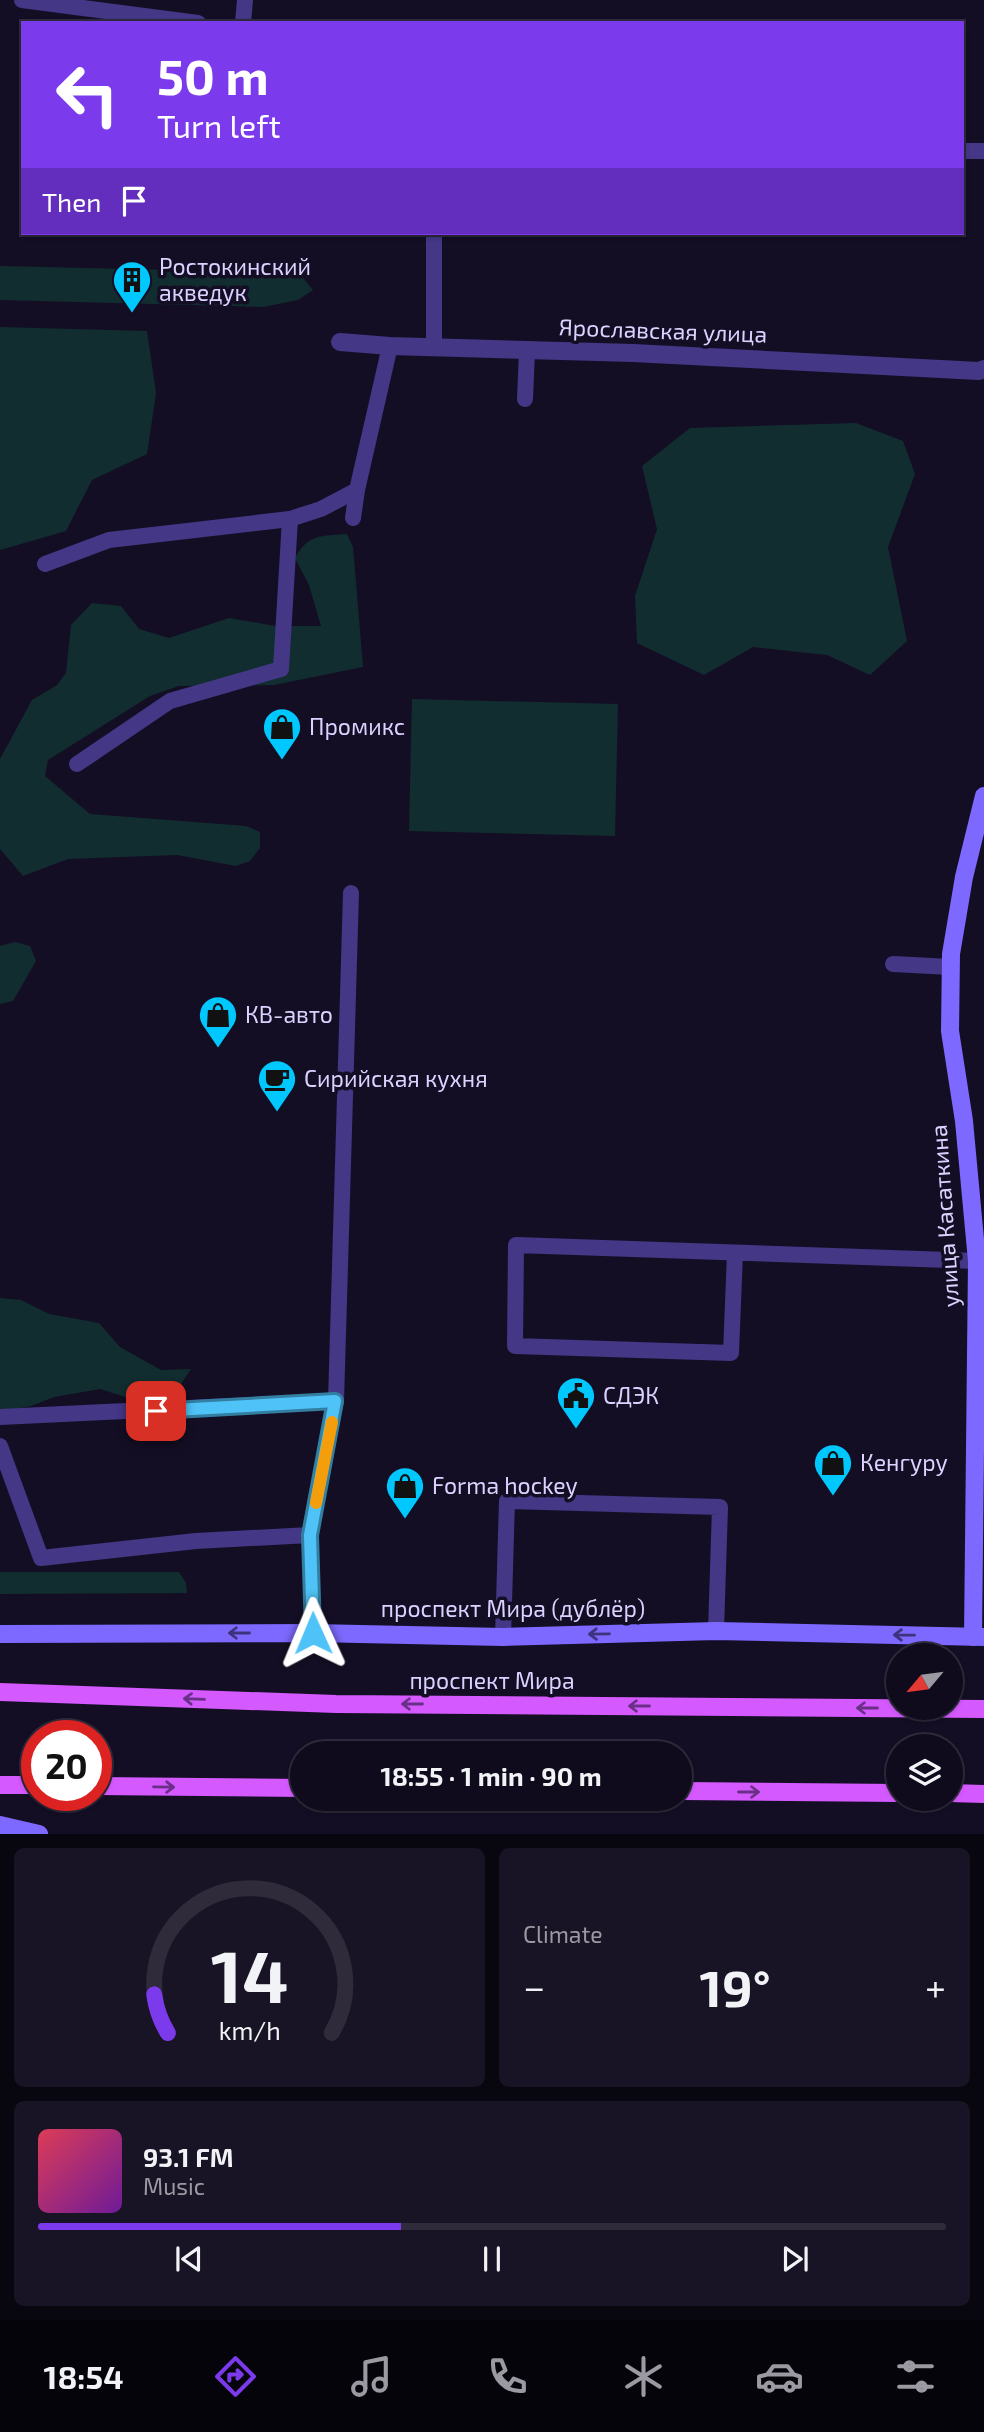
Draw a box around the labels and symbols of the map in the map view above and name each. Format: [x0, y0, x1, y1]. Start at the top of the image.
place label: Ростокинский акведук [159, 252, 311, 307]
building icon: Ростокинский акведук [111, 259, 153, 314]
street label: Ярославская улица [558, 312, 768, 349]
shop icon: Промикс [261, 706, 303, 761]
place label: Промикс [309, 712, 405, 740]
shop icon: КВ-авто [197, 994, 239, 1049]
place label: КВ-авто [245, 1000, 333, 1028]
cafe icon: Сирийская кухня [256, 1058, 298, 1113]
place label: Сирийская кухня [304, 1064, 488, 1093]
street label: улица Касаткина [924, 1124, 965, 1308]
public building icon: СДЭК [555, 1375, 597, 1430]
pin [126, 1381, 186, 1441]
place label: СДЭК [603, 1381, 659, 1409]
shop icon: Кенгуру [812, 1442, 854, 1497]
place label: Кенгуру [860, 1448, 948, 1477]
shop icon: Forma hockey [384, 1465, 426, 1520]
place label: Forma hockey [432, 1471, 578, 1499]
street label: проспект Мира (дублёр) [381, 1594, 645, 1623]
position arrow [276, 1596, 350, 1670]
one-way arrow [228, 1626, 251, 1640]
one-way arrow [587, 1627, 610, 1641]
one-way arrow [893, 1629, 916, 1642]
north arrow [886, 1643, 962, 1720]
street label: проспект Мира [409, 1666, 575, 1694]
one-way arrow [183, 1692, 206, 1705]
one-way arrow [401, 1698, 424, 1711]
one-way arrow [628, 1699, 651, 1713]
one-way arrow [856, 1701, 879, 1715]
speed limit sign: 20 [21, 1720, 112, 1811]
one-way arrow [153, 1780, 176, 1794]
one-way arrow [737, 1785, 760, 1799]

